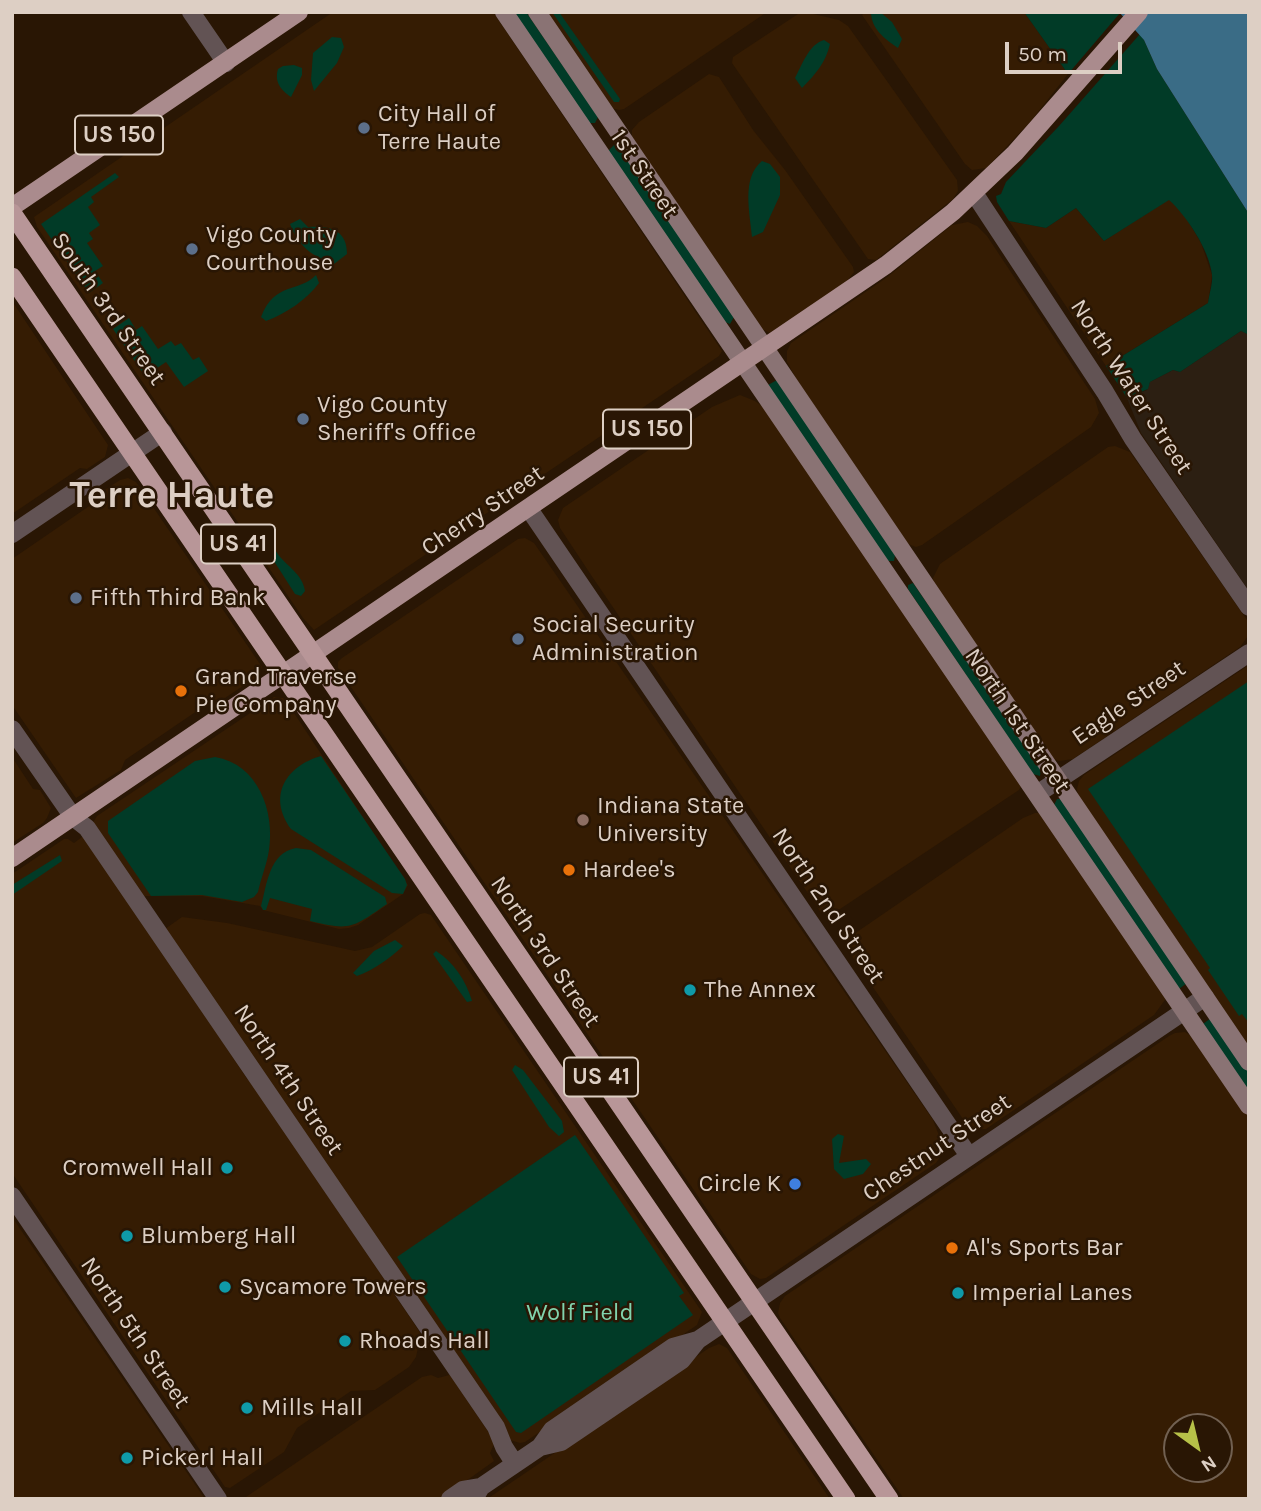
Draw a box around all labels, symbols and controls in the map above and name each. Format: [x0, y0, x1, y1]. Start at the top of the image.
scale bar [1009, 28, 1126, 72]
text: 50 m [1018, 42, 1067, 66]
place label: City Hall of Terre Haute [378, 100, 501, 156]
road number: US 150 [75, 116, 163, 154]
marker: City Hall of Terre Haute [356, 120, 372, 136]
street label: 1st Street [604, 124, 684, 224]
place label: Vigo County Courthouse [206, 221, 336, 277]
street label: South 3rd Street [45, 227, 171, 391]
marker: Vigo County Courthouse [184, 241, 200, 257]
street label: North Water Street [1064, 294, 1198, 480]
place label: Vigo County Sheriff's Office [317, 391, 476, 447]
road number: US 150 [603, 410, 691, 448]
marker: Vigo County Sheriff's Office [295, 411, 311, 427]
street label: Cherry Street [416, 459, 550, 563]
district label: Terre Haute [70, 473, 274, 519]
road number: US 41 [201, 524, 275, 564]
place label: Fifth Third Bank [90, 584, 266, 612]
marker: Fifth Third Bank [68, 590, 84, 606]
place label: Social Security Administration [532, 611, 699, 667]
marker: Social Security Administration [510, 631, 526, 647]
street label: North 1st Street [958, 643, 1076, 799]
street label: Eagle Street [1067, 654, 1191, 752]
place label: Grand Traverse Pie Company [195, 663, 357, 719]
marker: Grand Traverse Pie Company [173, 683, 189, 699]
place label: Indiana State University [597, 792, 744, 848]
marker: Indiana State University [575, 812, 591, 828]
street label: North 2nd Street [765, 823, 891, 989]
place label: Hardee's [583, 856, 676, 884]
marker: Hardee's [561, 862, 577, 878]
street label: North 3rd Street [484, 871, 606, 1033]
place label: The Annex [704, 976, 816, 1004]
marker: The Annex [682, 982, 698, 998]
street label: North 4th Street [227, 999, 349, 1161]
road number: US 41 [564, 1058, 638, 1096]
street label: Chestnut Street [857, 1088, 1017, 1208]
place label: Cromwell Hall [62, 1154, 213, 1182]
marker: Cromwell Hall [219, 1160, 235, 1176]
place label: Circle K [699, 1170, 781, 1198]
marker: Circle K [787, 1176, 803, 1192]
place label: Blumberg Hall [141, 1222, 296, 1250]
marker: Blumberg Hall [119, 1228, 135, 1244]
place label: Al's Sports Bar [966, 1234, 1123, 1262]
marker: Al's Sports Bar [944, 1240, 960, 1256]
street label: North 5th Street [74, 1252, 196, 1414]
place label: Sycamore Towers [239, 1273, 427, 1301]
marker: Sycamore Towers [217, 1279, 233, 1295]
place label: Imperial Lanes [972, 1279, 1133, 1307]
marker: Imperial Lanes [950, 1285, 966, 1301]
park label: Wolf Field [526, 1299, 634, 1327]
place label: Rhoads Hall [359, 1327, 490, 1355]
marker: Rhoads Hall [337, 1333, 353, 1349]
place label: Mills Hall [261, 1394, 363, 1422]
marker: Mills Hall [239, 1400, 255, 1416]
north arrow [1163, 1413, 1233, 1483]
place label: Pickerl Hall [141, 1444, 263, 1472]
marker: Pickerl Hall [119, 1450, 135, 1466]
text: N [1197, 1451, 1220, 1477]

